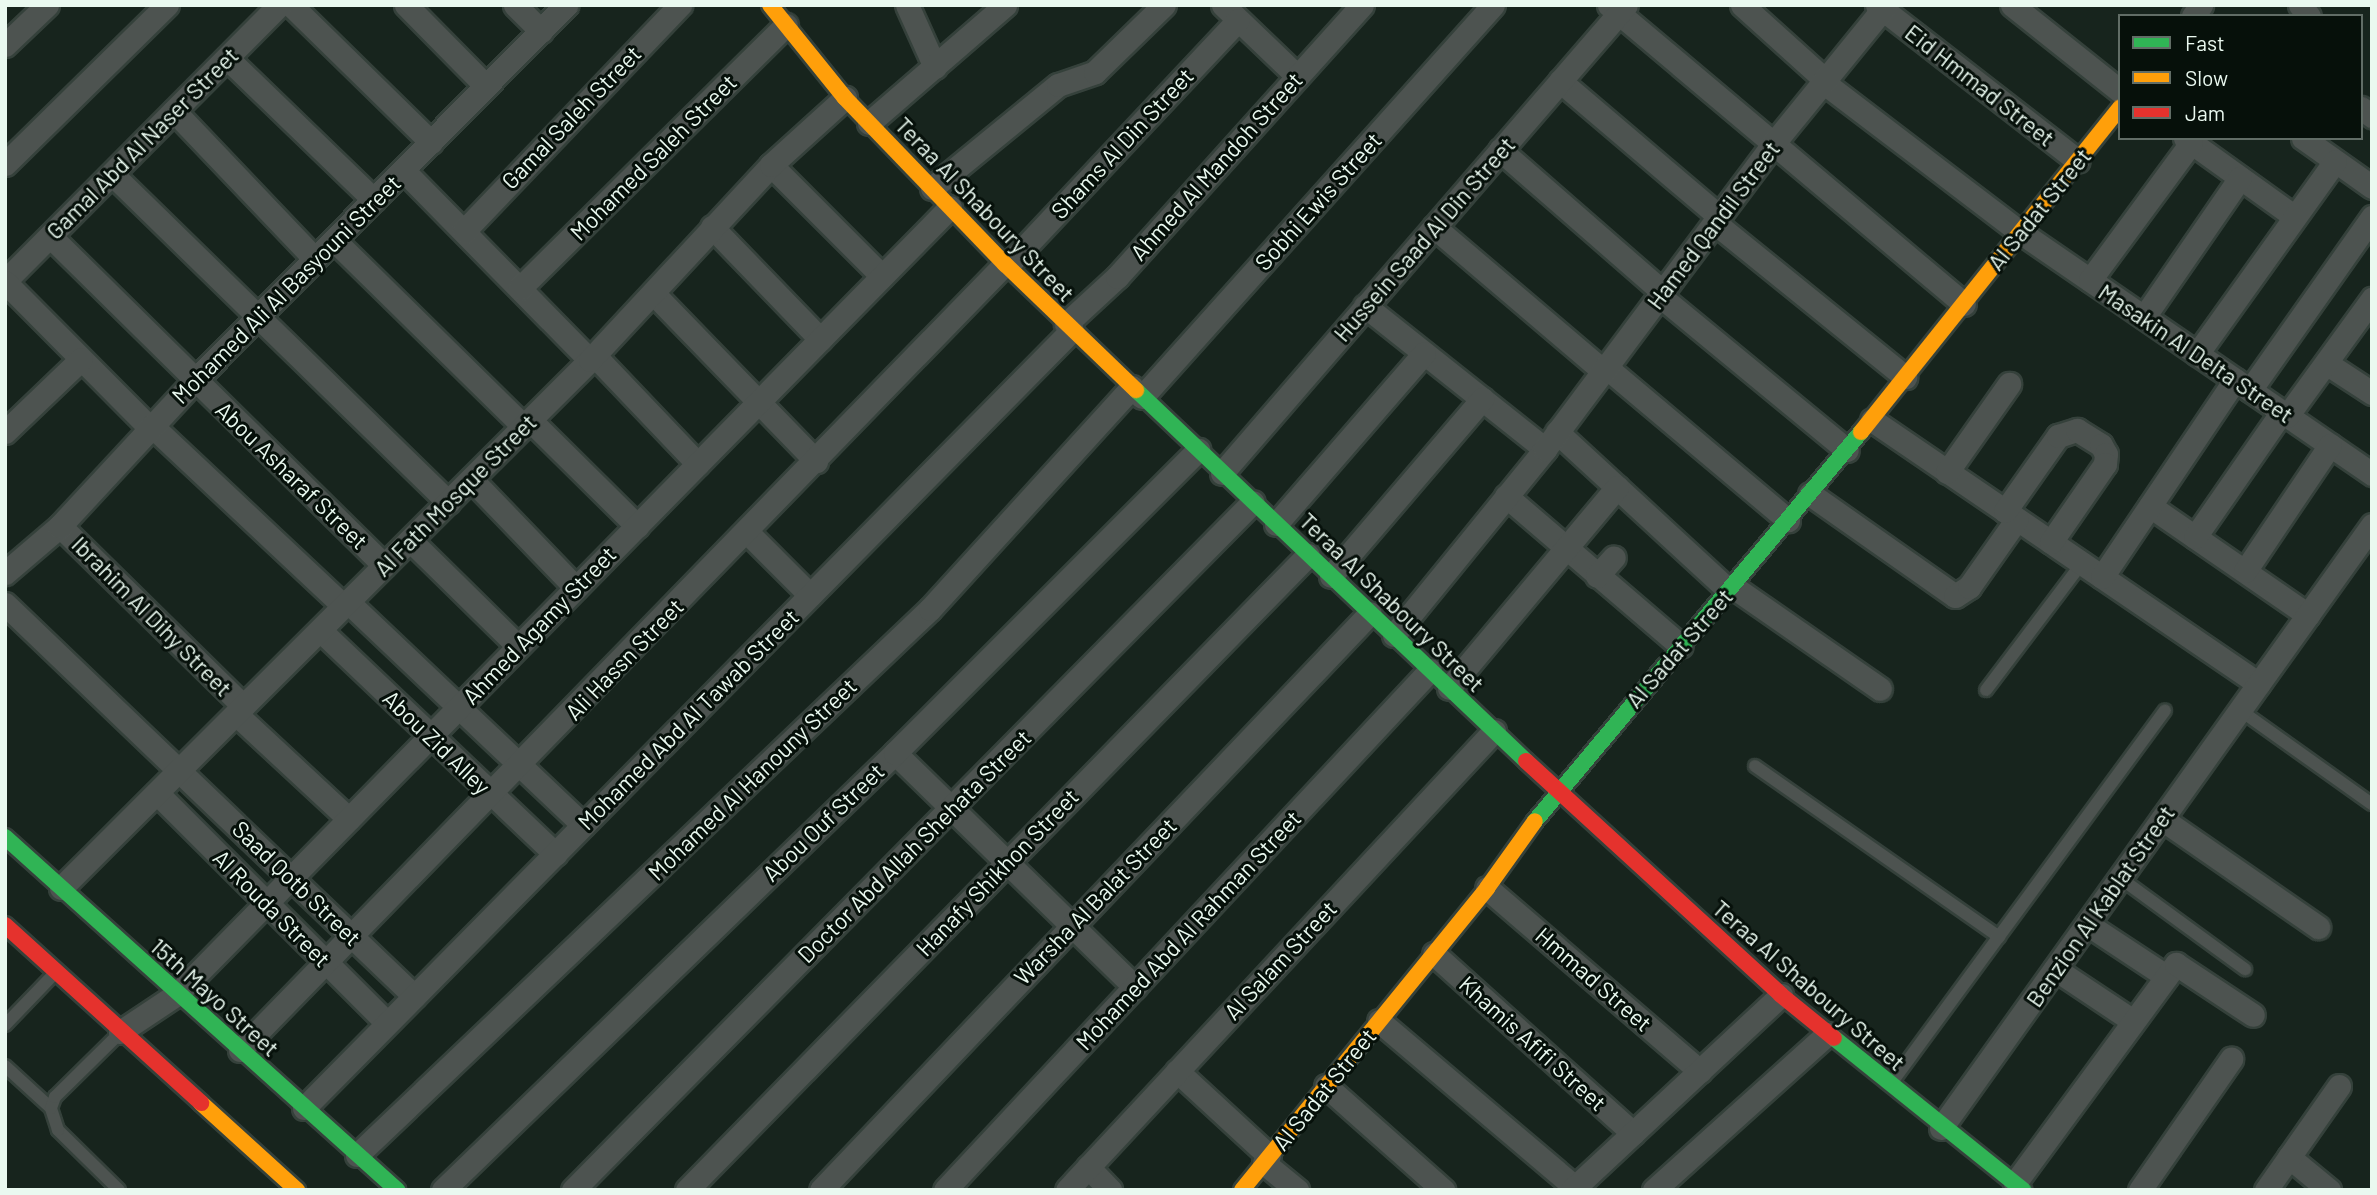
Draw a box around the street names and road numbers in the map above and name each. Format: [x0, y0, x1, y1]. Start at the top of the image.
street label: Eid Hmmad Street [1900, 18, 2060, 152]
street label: Gamal Saleh Street [495, 39, 647, 195]
street label: Gamal Abd Al Naser Street [40, 41, 244, 245]
street label: Shams Al Din Street [1045, 62, 1199, 224]
street label: Ahmed Al Mandoh Street [1124, 66, 1308, 266]
street label: Mohamed Saleh Street [564, 68, 742, 246]
street label: Teraa Al Shaboury Street [890, 111, 1080, 307]
street label: Sobhi Ewis Street [1249, 126, 1387, 276]
street label: Hussein Saad Al Din Street [1328, 131, 1520, 347]
street label: Hamed Qandil Street [1641, 136, 1785, 314]
street label: Al Sadat Street [1981, 142, 2097, 276]
street label: Mohamed Ali Al Basyouni Street [166, 169, 406, 409]
street label: Masakin Al Delta Street [2094, 278, 2298, 428]
street label: Abou Asharaf Street [210, 395, 374, 555]
street label: Al Fath Mosque Street [368, 408, 542, 582]
street label: Teraa Al Shaboury Street [1294, 507, 1490, 697]
street label: Ibrahim Al Dihy Street [66, 530, 238, 702]
street label: Ahmed Agamy Street [456, 540, 622, 710]
street label: Al Sadat Street [1620, 583, 1738, 713]
street label: Ali Hassn Street [559, 593, 689, 725]
street label: Mohamed Abd Al Tawab Street [572, 603, 804, 835]
street label: Mohamed Al Hanouny Street [642, 672, 862, 886]
street label: Abou Zid Alley [378, 684, 496, 800]
street label: Doctor Abd Allah Shehata Street [792, 724, 1036, 968]
street label: Abou Ouf Street [757, 757, 889, 887]
street label: Hanafy Shikhon Street [910, 783, 1084, 961]
street label: Benzion Al Kablat Street [2020, 800, 2180, 1012]
street label: Mohamed Abd Al Rahman Street [1070, 804, 1306, 1056]
street label: Warsha Al Balat Street [1008, 812, 1182, 990]
street label: Saad Qotb Street [227, 815, 367, 951]
street label: Al Rouda Street [208, 844, 336, 972]
street label: Teraa Al Shaboury Street [1707, 894, 1911, 1076]
street label: Al Salam Street [1218, 895, 1342, 1025]
street label: Hmmad Street [1530, 921, 1658, 1037]
street label: 15th Mayo Street [145, 932, 285, 1062]
street label: Khamis Afifi Street [1454, 970, 1612, 1116]
street label: Al Sadat Street [1266, 1022, 1382, 1156]

